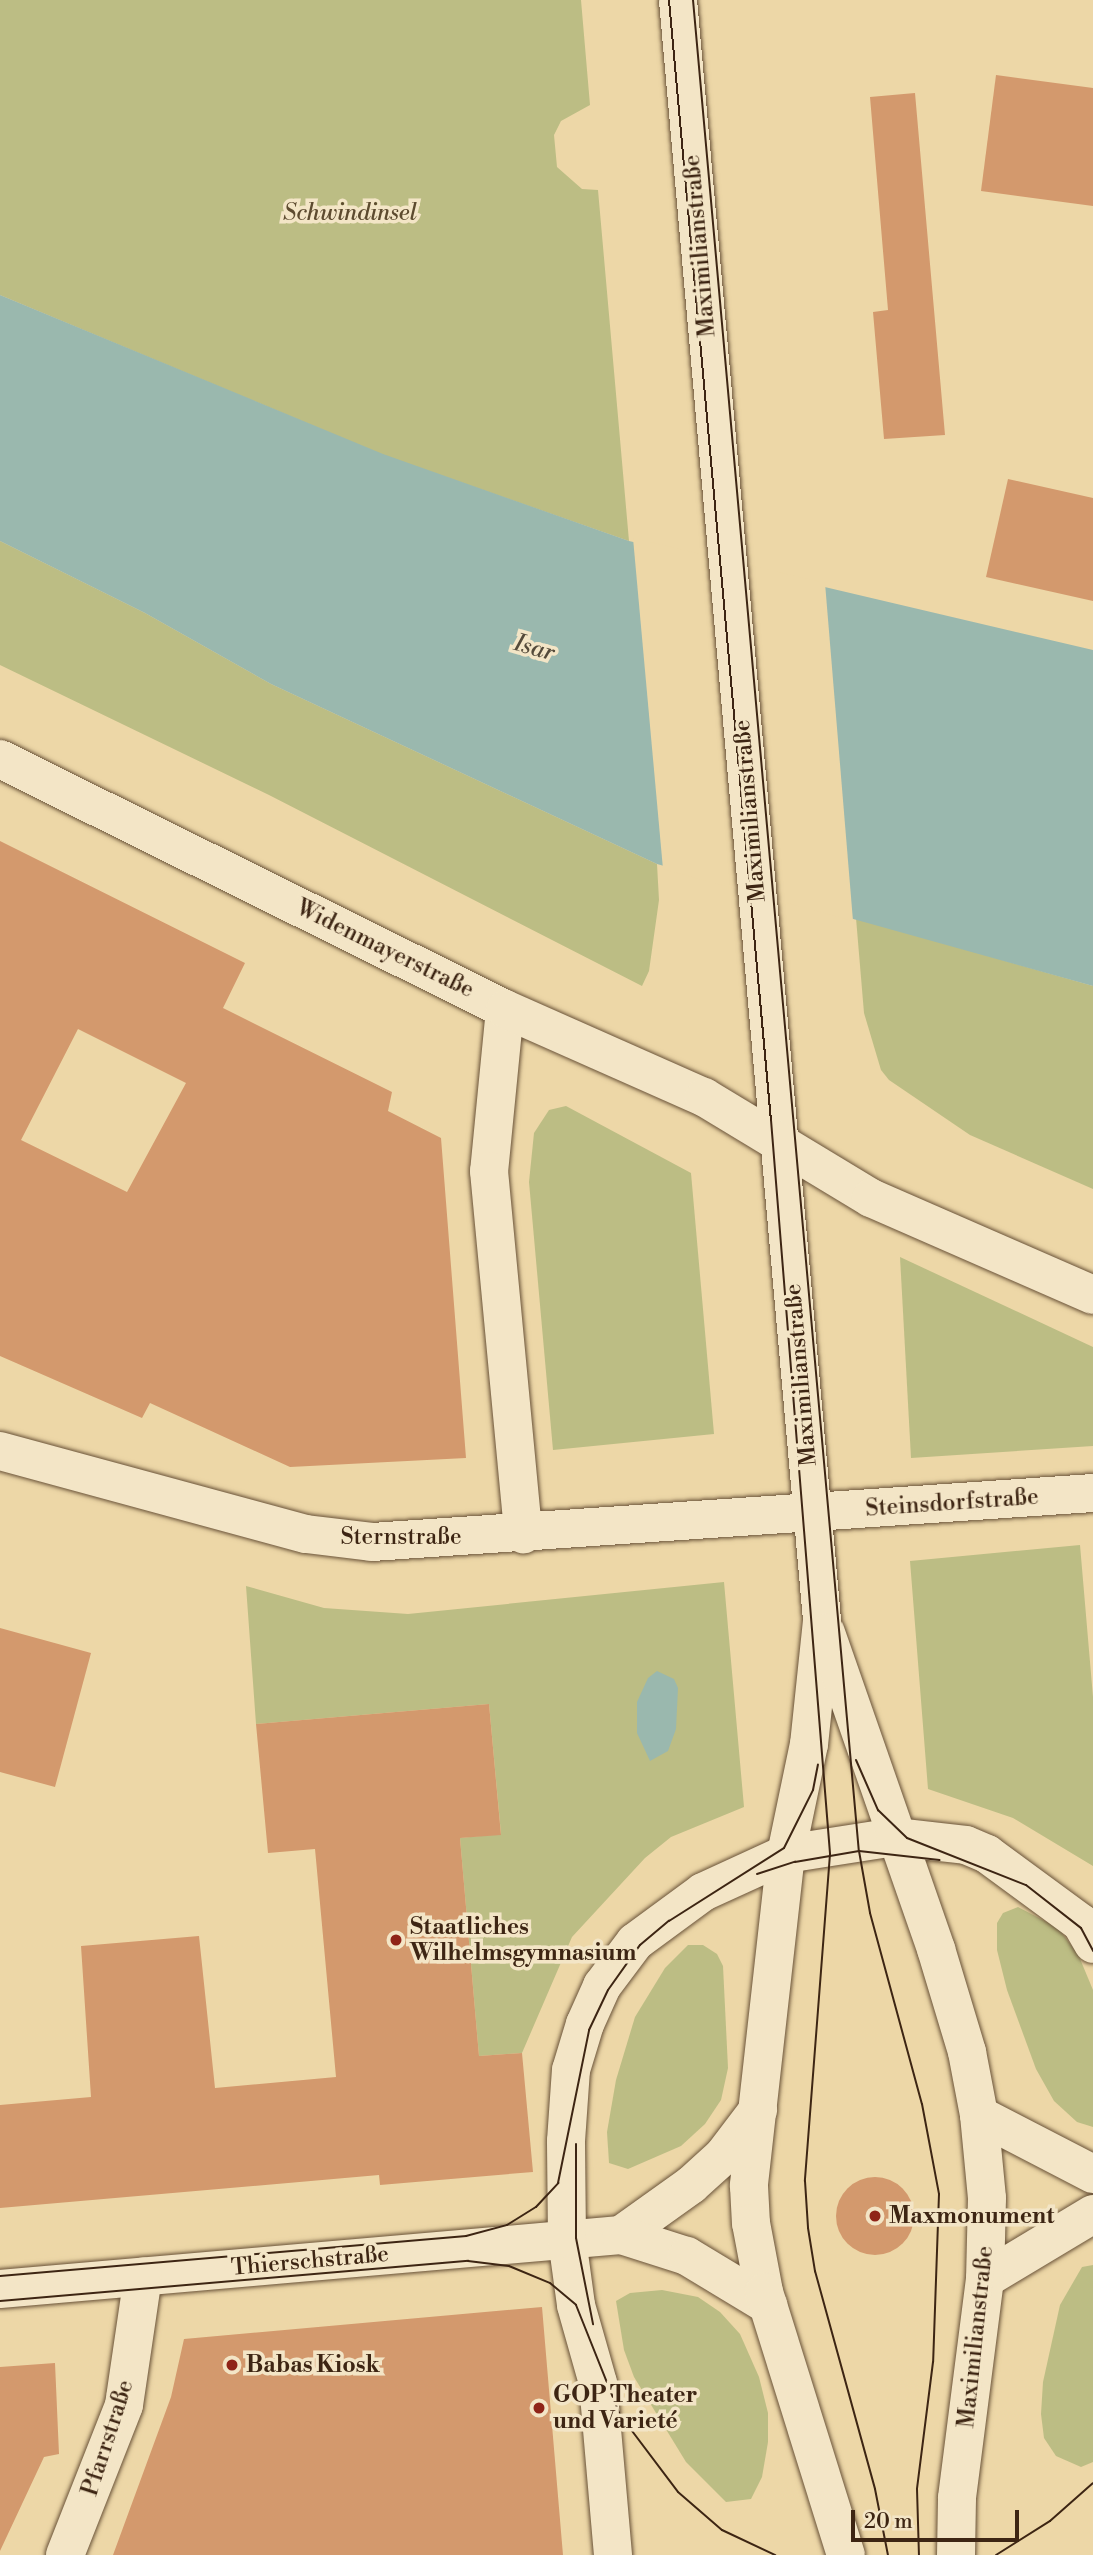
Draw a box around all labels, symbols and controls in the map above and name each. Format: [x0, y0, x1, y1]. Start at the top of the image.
street label: Maximilianstraße [678, 154, 722, 338]
park label: Schwindinsel [283, 199, 417, 227]
water label: Isar [510, 629, 558, 669]
street label: Maximilianstraße [728, 719, 772, 903]
street label: Widenmayerstraße [292, 894, 478, 1004]
street label: Maximilianstraße [779, 1283, 823, 1467]
street label: Steinsdorfstraße [864, 1483, 1040, 1523]
street label: Sternstraße [340, 1523, 462, 1551]
place label: Staatliches Wilhelmsgymnasium [410, 1913, 637, 1967]
marker: Staatliches Wilhelmsgymnasium [388, 1932, 404, 1948]
place label: Maxmonument [889, 2202, 1054, 2230]
marker: Maxmonument [867, 2208, 883, 2224]
street label: Thierschstraße [230, 2240, 390, 2282]
street label: Maximilianstraße [953, 2245, 999, 2429]
place label: Babas Kiosk [246, 2351, 380, 2379]
marker: Babas Kiosk [224, 2357, 240, 2373]
street label: Pfarrstraße [76, 2376, 140, 2500]
place label: GOP Theater und Varieté [553, 2381, 697, 2435]
marker: GOP Theater und Varieté [531, 2400, 547, 2416]
scale bar [855, 2496, 1023, 2540]
text: 20 m [864, 2509, 913, 2535]

